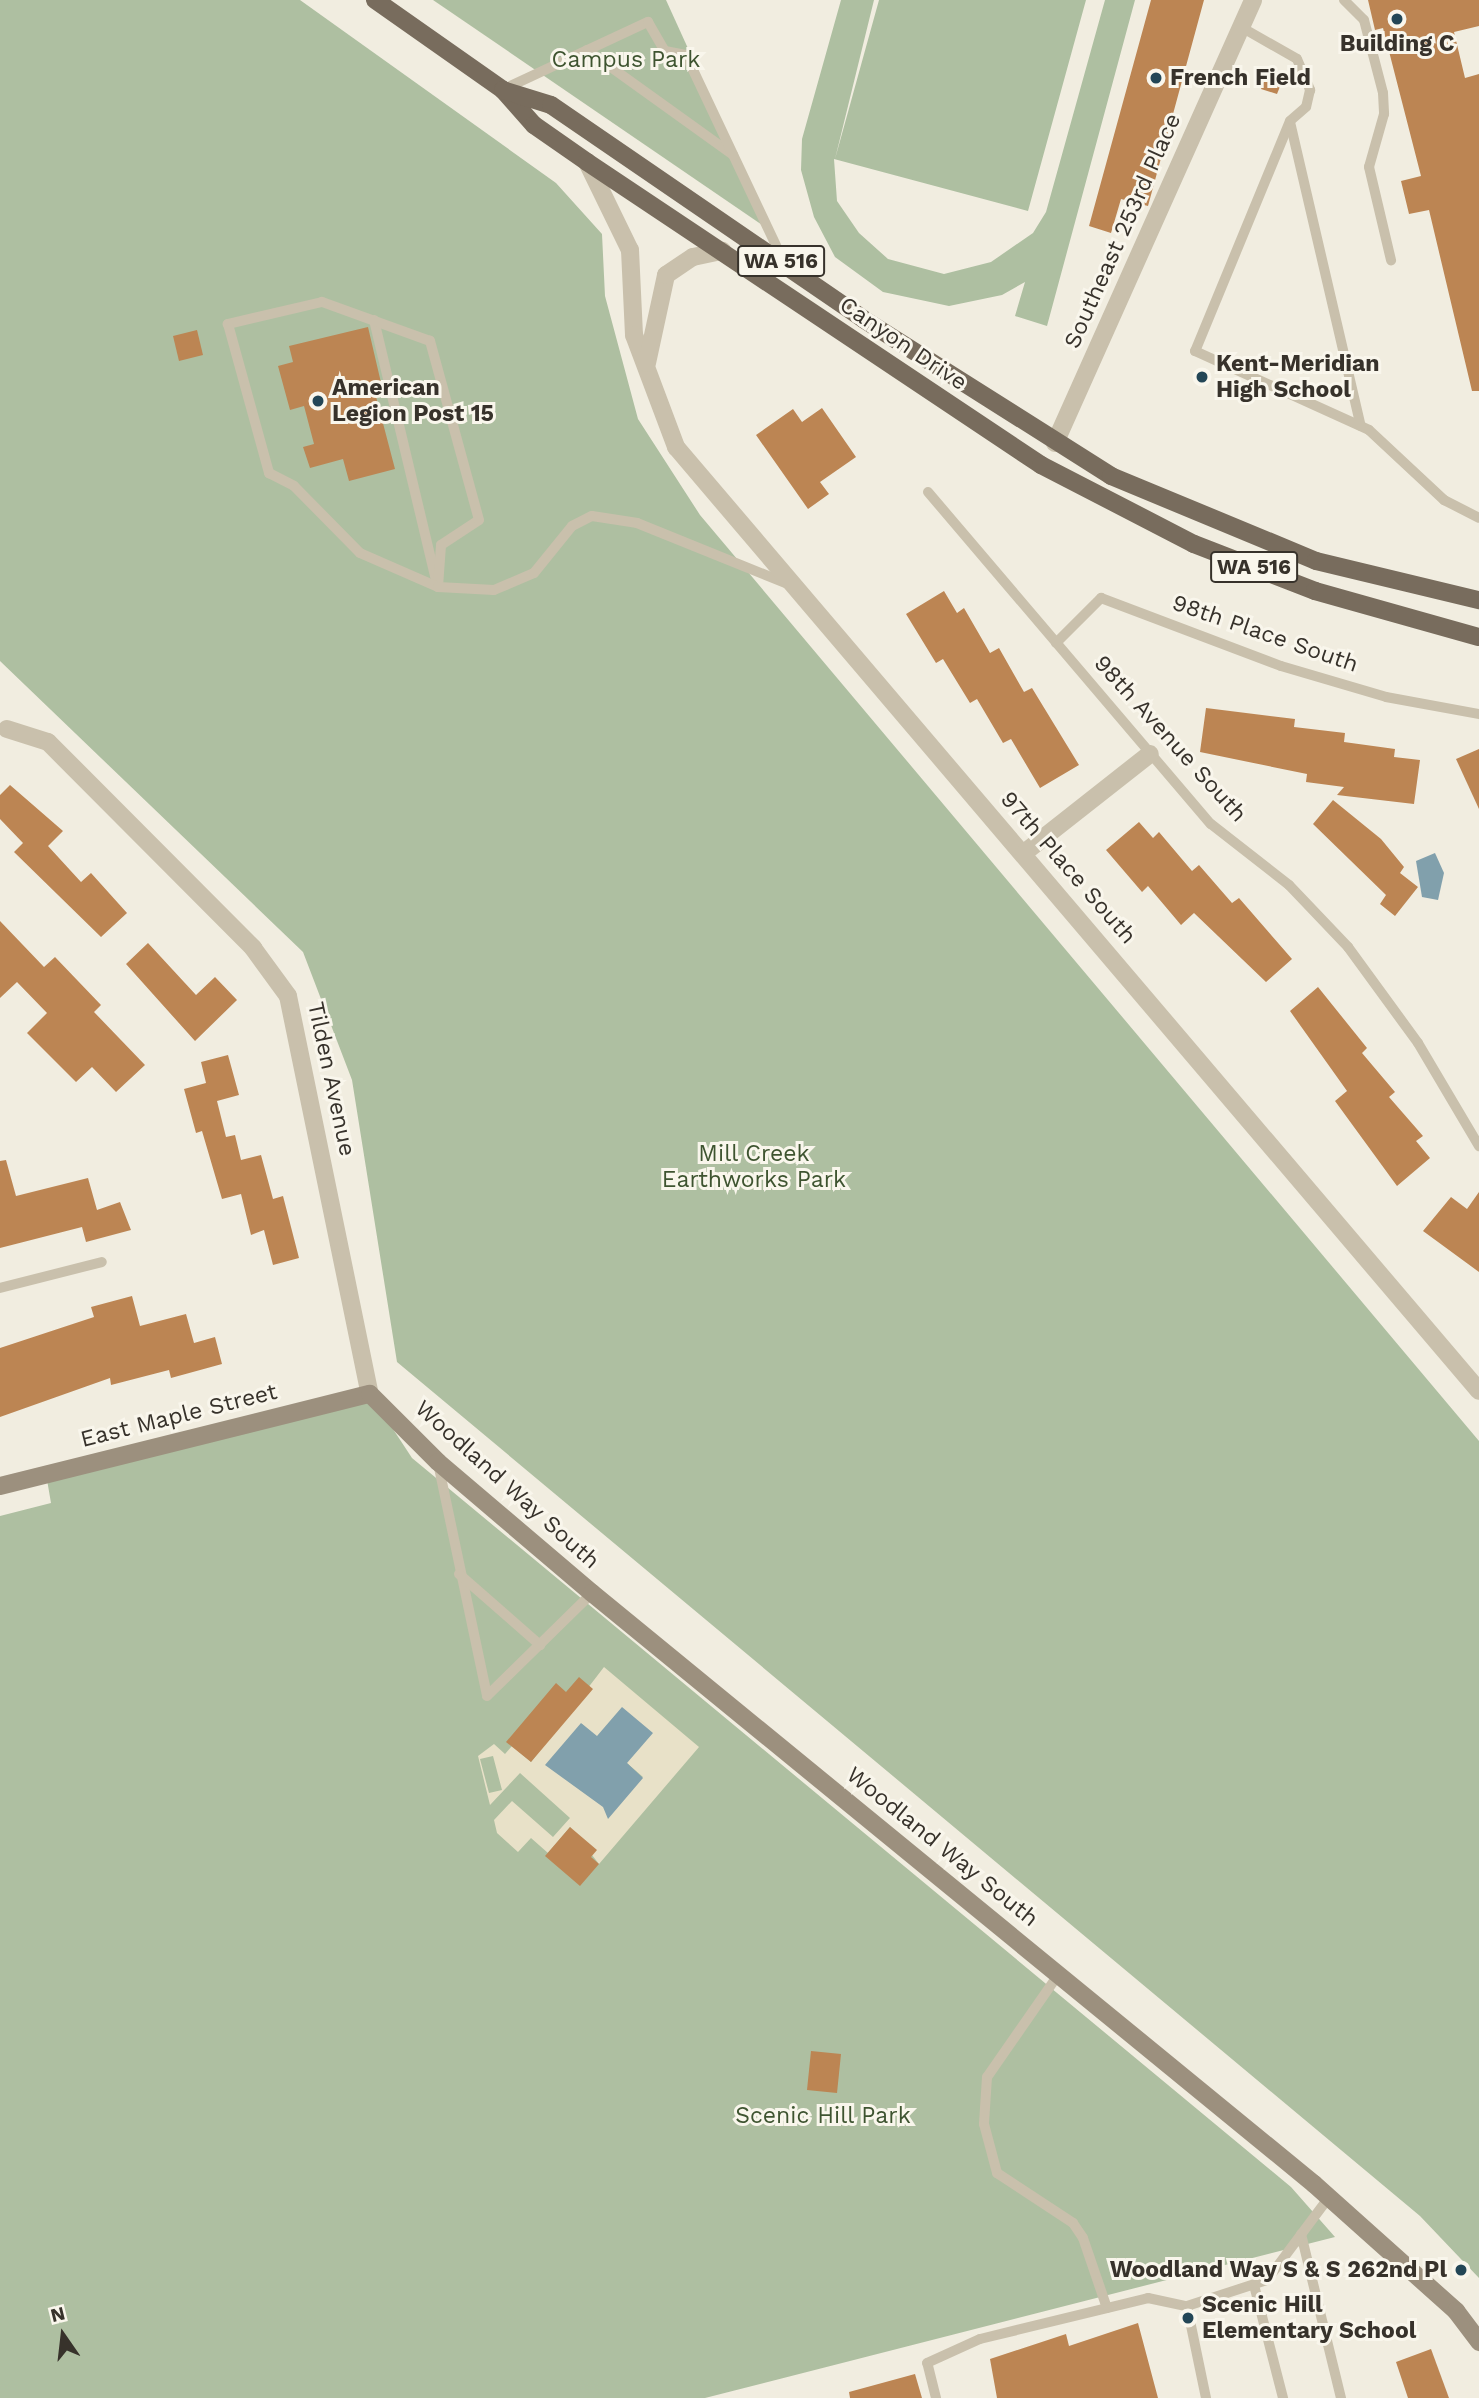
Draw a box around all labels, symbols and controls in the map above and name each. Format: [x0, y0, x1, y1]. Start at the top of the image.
marker: Building C [1389, 11, 1405, 27]
place label: Building C [1340, 30, 1454, 58]
park label: Campus Park [552, 46, 700, 74]
place label: French Field [1170, 64, 1311, 92]
marker: French Field [1148, 70, 1164, 86]
street label: Southeast 253rd Place [1059, 109, 1187, 353]
road number: WA 516 [736, 244, 826, 278]
street label: Canyon Drive [834, 291, 972, 397]
place label: Kent-Meridian High School [1216, 350, 1380, 404]
marker: Kent-Meridian High School [1194, 369, 1210, 385]
place label: American Legion Post 15 [332, 374, 494, 428]
marker: American Legion Post 15 [310, 393, 326, 409]
road number: WA 516 [1208, 550, 1300, 584]
street label: 98th Place South [1168, 589, 1362, 679]
street label: 98th Avenue South [1088, 650, 1252, 828]
street label: 97th Place South [994, 786, 1142, 950]
street label: Tilden Avenue [301, 999, 361, 1159]
park label: Mill Creek Earthworks Park [662, 1140, 846, 1194]
street label: East Maple Street [78, 1378, 280, 1454]
street label: Woodland Way South [409, 1395, 605, 1575]
street label: Woodland Way South [840, 1761, 1044, 1933]
park label: Scenic Hill Park [735, 2102, 911, 2130]
place label: Woodland Way S & S 262nd Pl [1109, 2256, 1447, 2284]
marker: Woodland Way S & S 262nd Pl [1453, 2262, 1469, 2278]
place label: Scenic Hill Elementary School [1202, 2291, 1417, 2345]
north arrow [28, 2300, 98, 2370]
text: N [48, 2301, 67, 2327]
marker: Scenic Hill Elementary School [1180, 2310, 1196, 2326]

